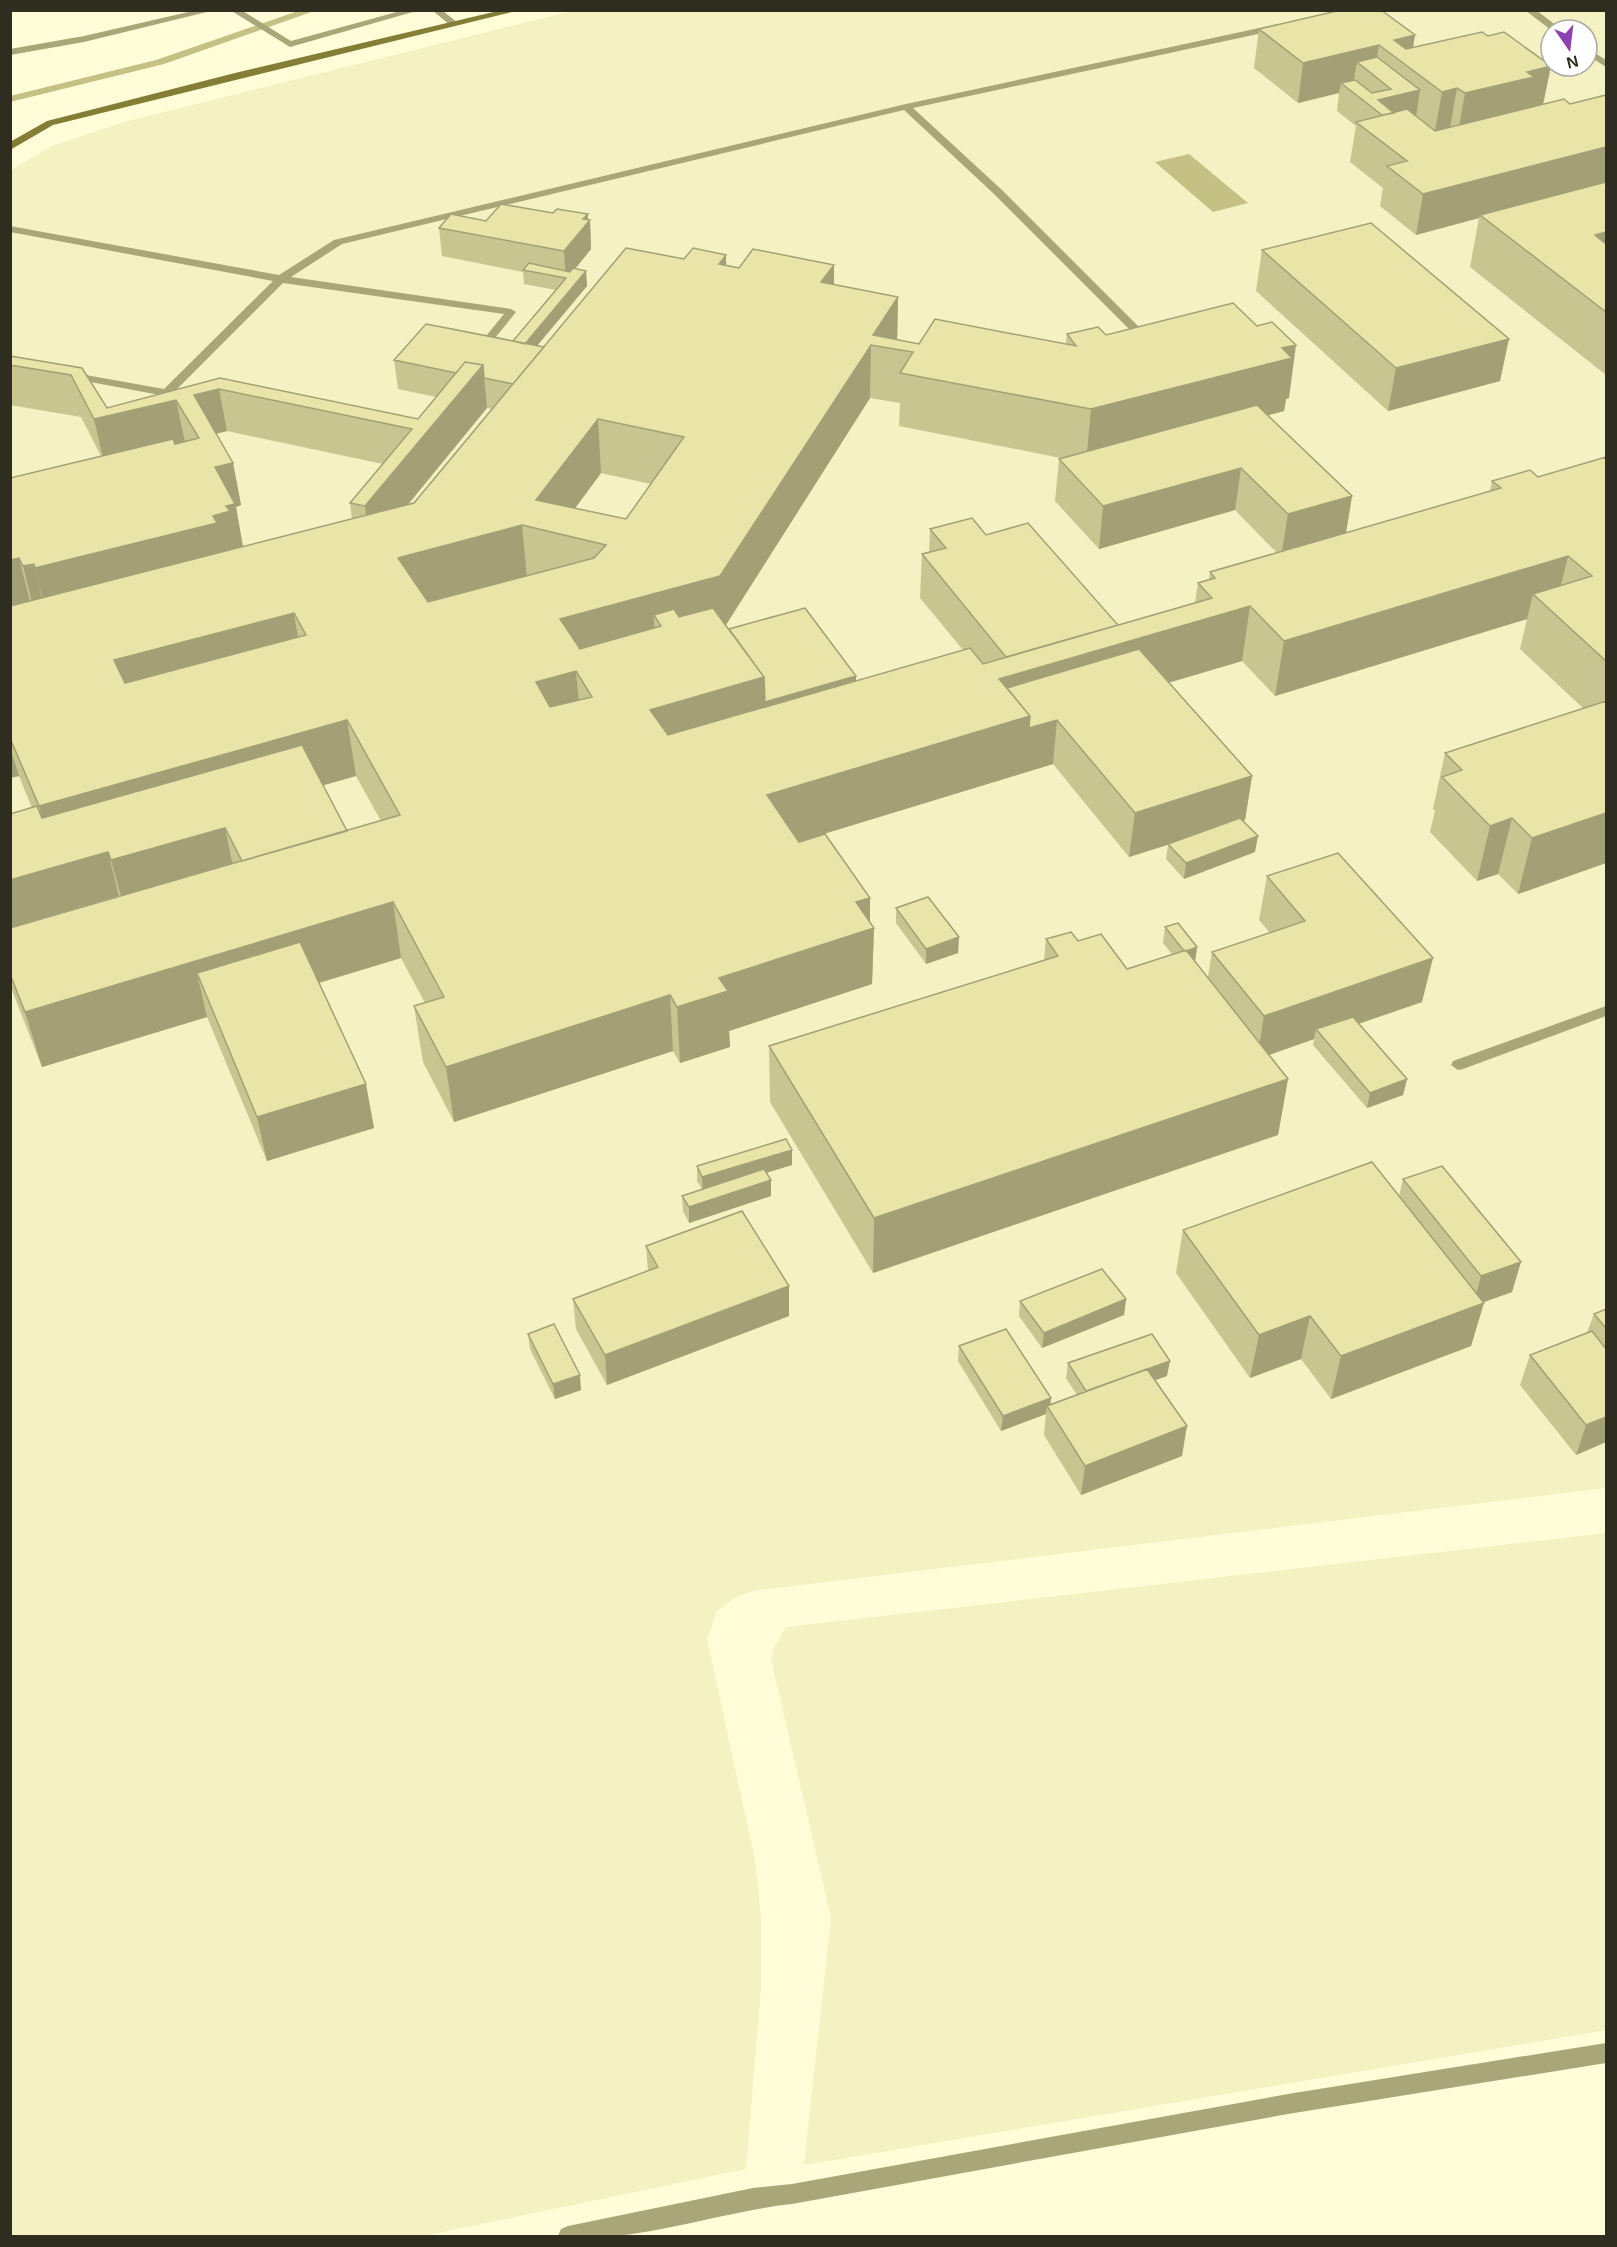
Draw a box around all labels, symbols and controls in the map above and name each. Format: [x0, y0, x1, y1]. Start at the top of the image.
north arrow [1539, 18, 1599, 78]
text: N [1565, 52, 1580, 72]

